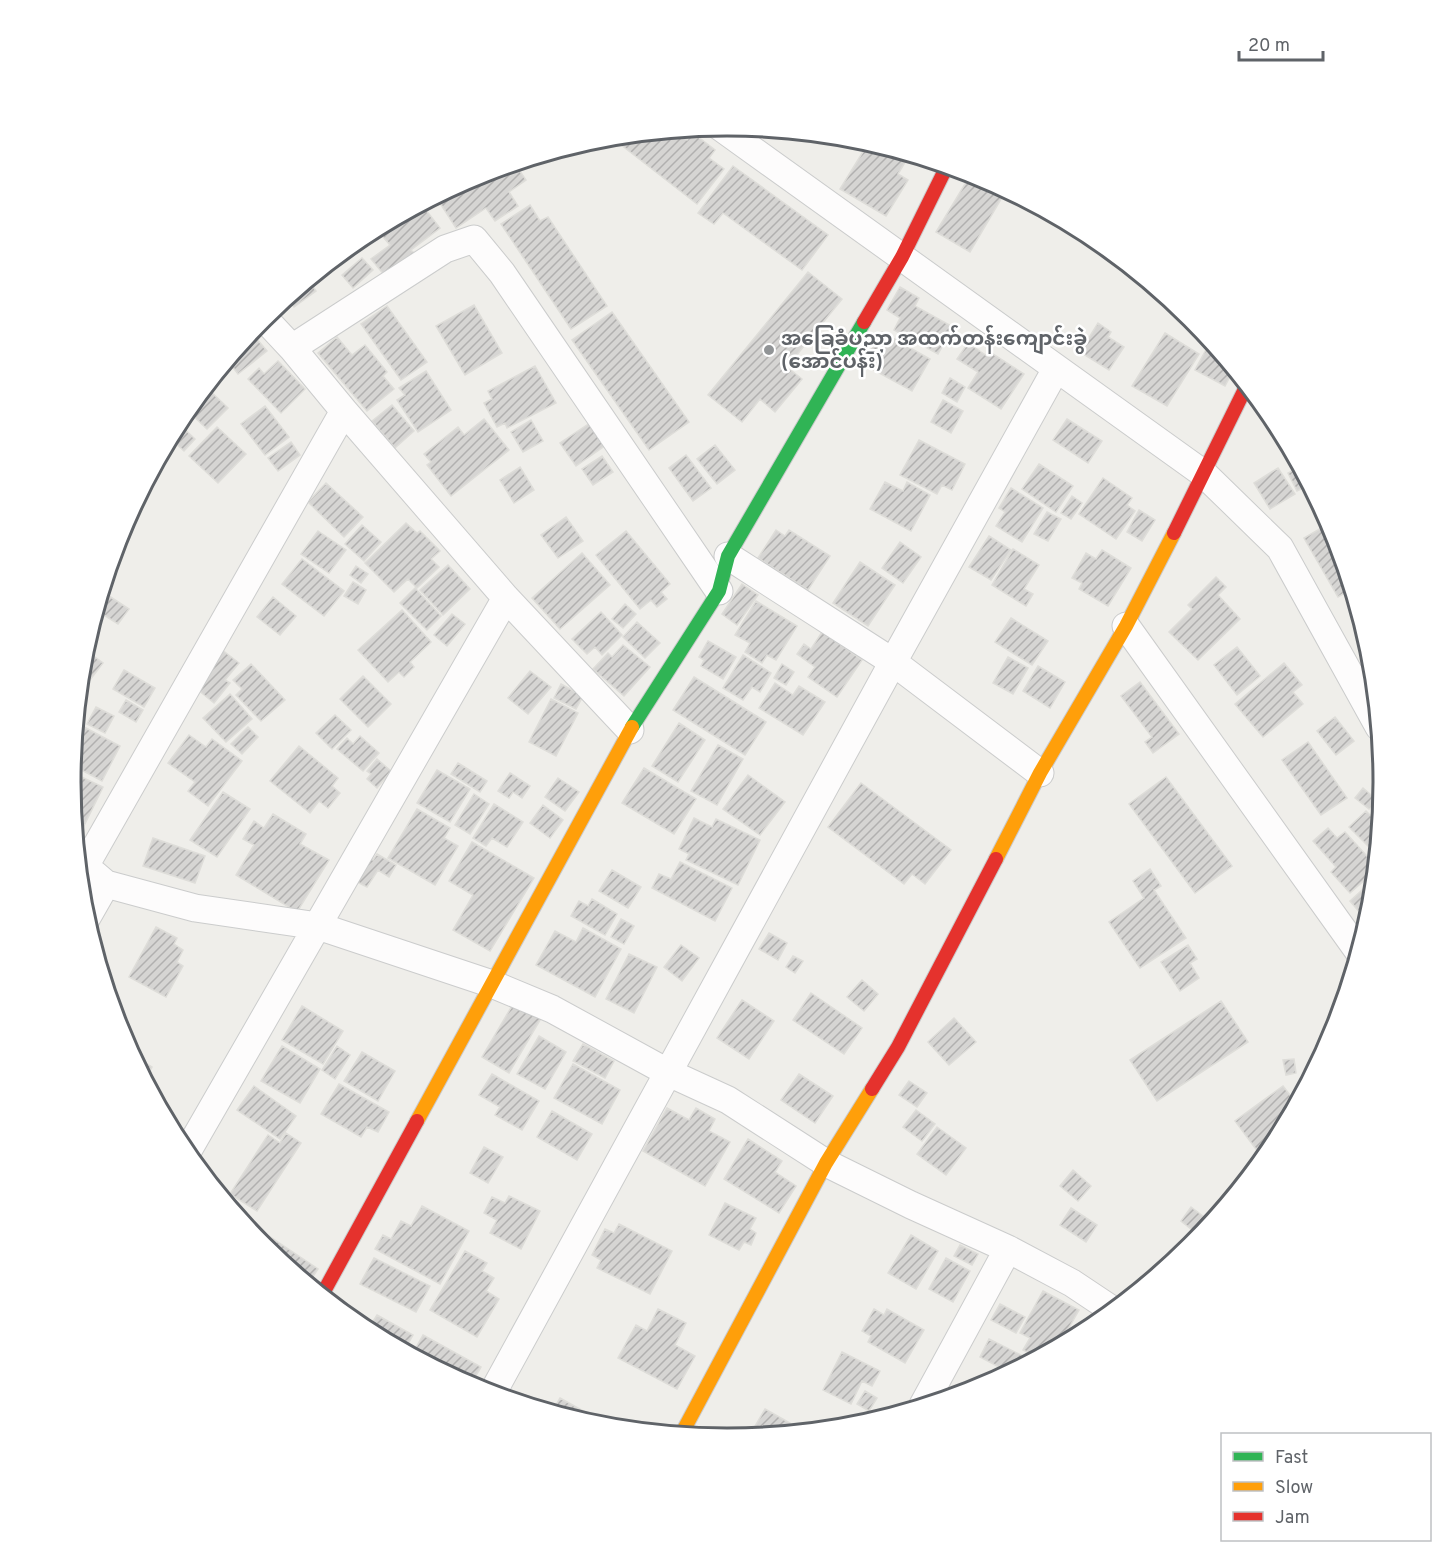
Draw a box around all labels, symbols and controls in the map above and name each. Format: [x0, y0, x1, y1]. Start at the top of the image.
scale bar [1239, 24, 1323, 62]
text: 20 m [1248, 35, 1290, 58]
place label: အခြေခံပညာ အထက်တန်းကျောင်းခွဲ (အောင်ပန်း) [781, 325, 1087, 377]
marker: အခြေခံပညာ အထက်တန်းကျောင်းခွဲ (အောင်ပန်း) [762, 343, 776, 357]
legend [1221, 1433, 1431, 1541]
text: Fast [1275, 1447, 1308, 1470]
text: Slow [1275, 1477, 1313, 1500]
text: Jam [1275, 1507, 1310, 1530]

